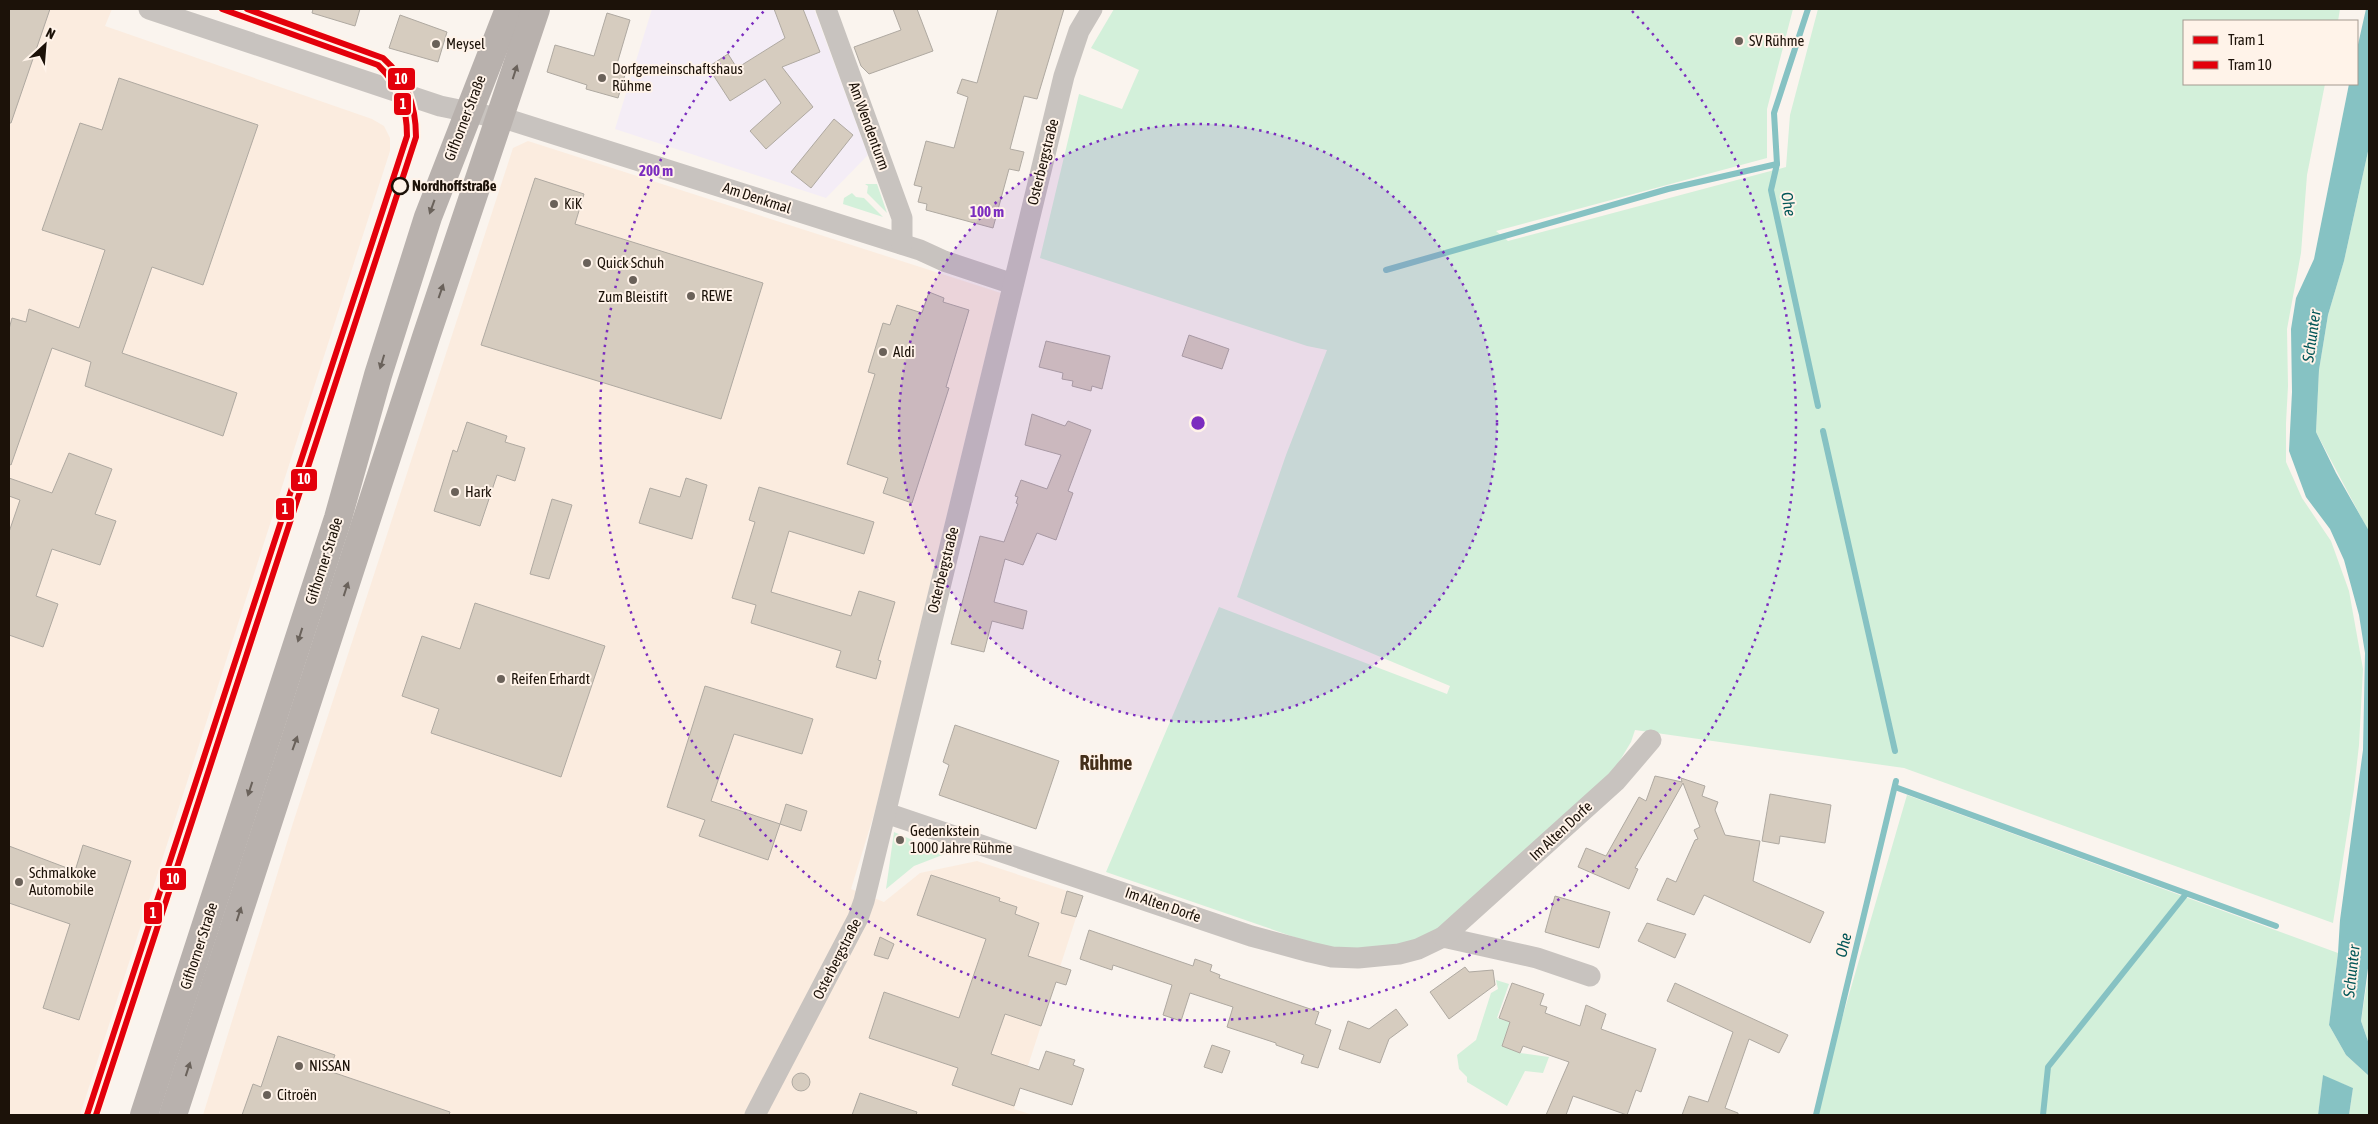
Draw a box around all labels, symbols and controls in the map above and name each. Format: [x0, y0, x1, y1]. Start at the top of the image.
north arrow [20, 20, 70, 70]
legend [2183, 20, 2358, 85]
text: N [43, 24, 58, 42]
text: Tram 1 [2228, 31, 2265, 48]
place label: SV Rühme [1749, 32, 1805, 49]
place label: Meysel [446, 35, 485, 52]
marker: SV Rühme [1733, 35, 1745, 47]
marker: Meysel [430, 38, 442, 50]
text: Tram 10 [2228, 56, 2272, 73]
place label: Dorfgemeinschaftshaus Rühme [612, 60, 743, 94]
one-way arrow [512, 65, 519, 80]
line badge: 10 [387, 67, 416, 91]
text: 10 [394, 71, 408, 87]
street label: Gifhorner Straße [440, 72, 489, 163]
marker: Dorfgemeinschaftshaus Rühme [596, 72, 608, 84]
street label: Am Wendenturm [846, 79, 893, 172]
line badge: 1 [393, 92, 412, 116]
text: 1 [400, 96, 407, 112]
street label: Osterbergstraße [1024, 117, 1061, 207]
text: 200 m [639, 162, 673, 179]
marker: Nordhoffstraße [391, 177, 409, 195]
place label: Nordhoffstraße [412, 177, 497, 194]
street label: Am Denkmal [721, 178, 794, 217]
water label: Ohe [1778, 190, 1800, 218]
place label: KiK [564, 195, 583, 212]
marker: KiK [548, 198, 560, 210]
one-way arrow [428, 200, 436, 215]
text: 100 m [970, 203, 1004, 220]
place label: Quick Schuh [597, 254, 664, 271]
marker: Quick Schuh [581, 257, 593, 269]
marker: Zum Bleistift [627, 274, 639, 286]
one-way arrow [438, 284, 445, 299]
place label: REWE [701, 287, 733, 304]
place label: Zum Bleistift [598, 288, 668, 305]
marker: REWE [685, 290, 697, 302]
water label: Schunter [2298, 308, 2324, 364]
place label: Aldi [893, 343, 915, 360]
marker: Aldi [877, 346, 889, 358]
one-way arrow [377, 354, 385, 369]
centre of rings [1189, 414, 1207, 432]
line badge: 10 [290, 468, 318, 492]
text: 10 [297, 471, 311, 487]
place label: Hark [465, 483, 492, 500]
marker: Hark [449, 486, 461, 498]
line badge: 1 [275, 497, 295, 521]
text: 1 [282, 501, 289, 517]
street label: Gifhorner Straße [301, 515, 346, 606]
street label: Osterbergstraße [924, 525, 961, 615]
one-way arrow [342, 581, 350, 596]
one-way arrow [296, 627, 304, 642]
place label: Reifen Erhardt [511, 670, 590, 687]
marker: Reifen Erhardt [495, 673, 507, 685]
one-way arrow [292, 736, 299, 751]
district label: Rühme [1080, 751, 1132, 774]
one-way arrow [246, 782, 254, 797]
street label: Im Alten Dorfe [1526, 797, 1595, 864]
place label: Gedenkstein 1000 Jahre Rühme [910, 822, 1012, 856]
marker: Gedenkstein 1000 Jahre Rühme [894, 834, 906, 846]
place label: Schmalkoke Automobile [29, 864, 97, 898]
line badge: 10 [159, 867, 187, 891]
text: 10 [166, 871, 180, 887]
marker: Schmalkoke Automobile [13, 876, 25, 888]
street label: Im Alten Dorfe [1123, 884, 1203, 925]
street label: Gifhorner Straße [176, 900, 221, 991]
line badge: 1 [143, 901, 163, 925]
text: 1 [150, 905, 157, 921]
one-way arrow [235, 907, 243, 922]
street label: Osterbergstraße [809, 915, 864, 1002]
water label: Ohe [1831, 931, 1855, 959]
water label: Schunter [2339, 943, 2363, 999]
place label: NISSAN [309, 1057, 350, 1074]
marker: NISSAN [293, 1060, 305, 1072]
one-way arrow [185, 1061, 193, 1076]
place label: Citroën [277, 1086, 317, 1103]
marker: Citroën [261, 1089, 273, 1101]

